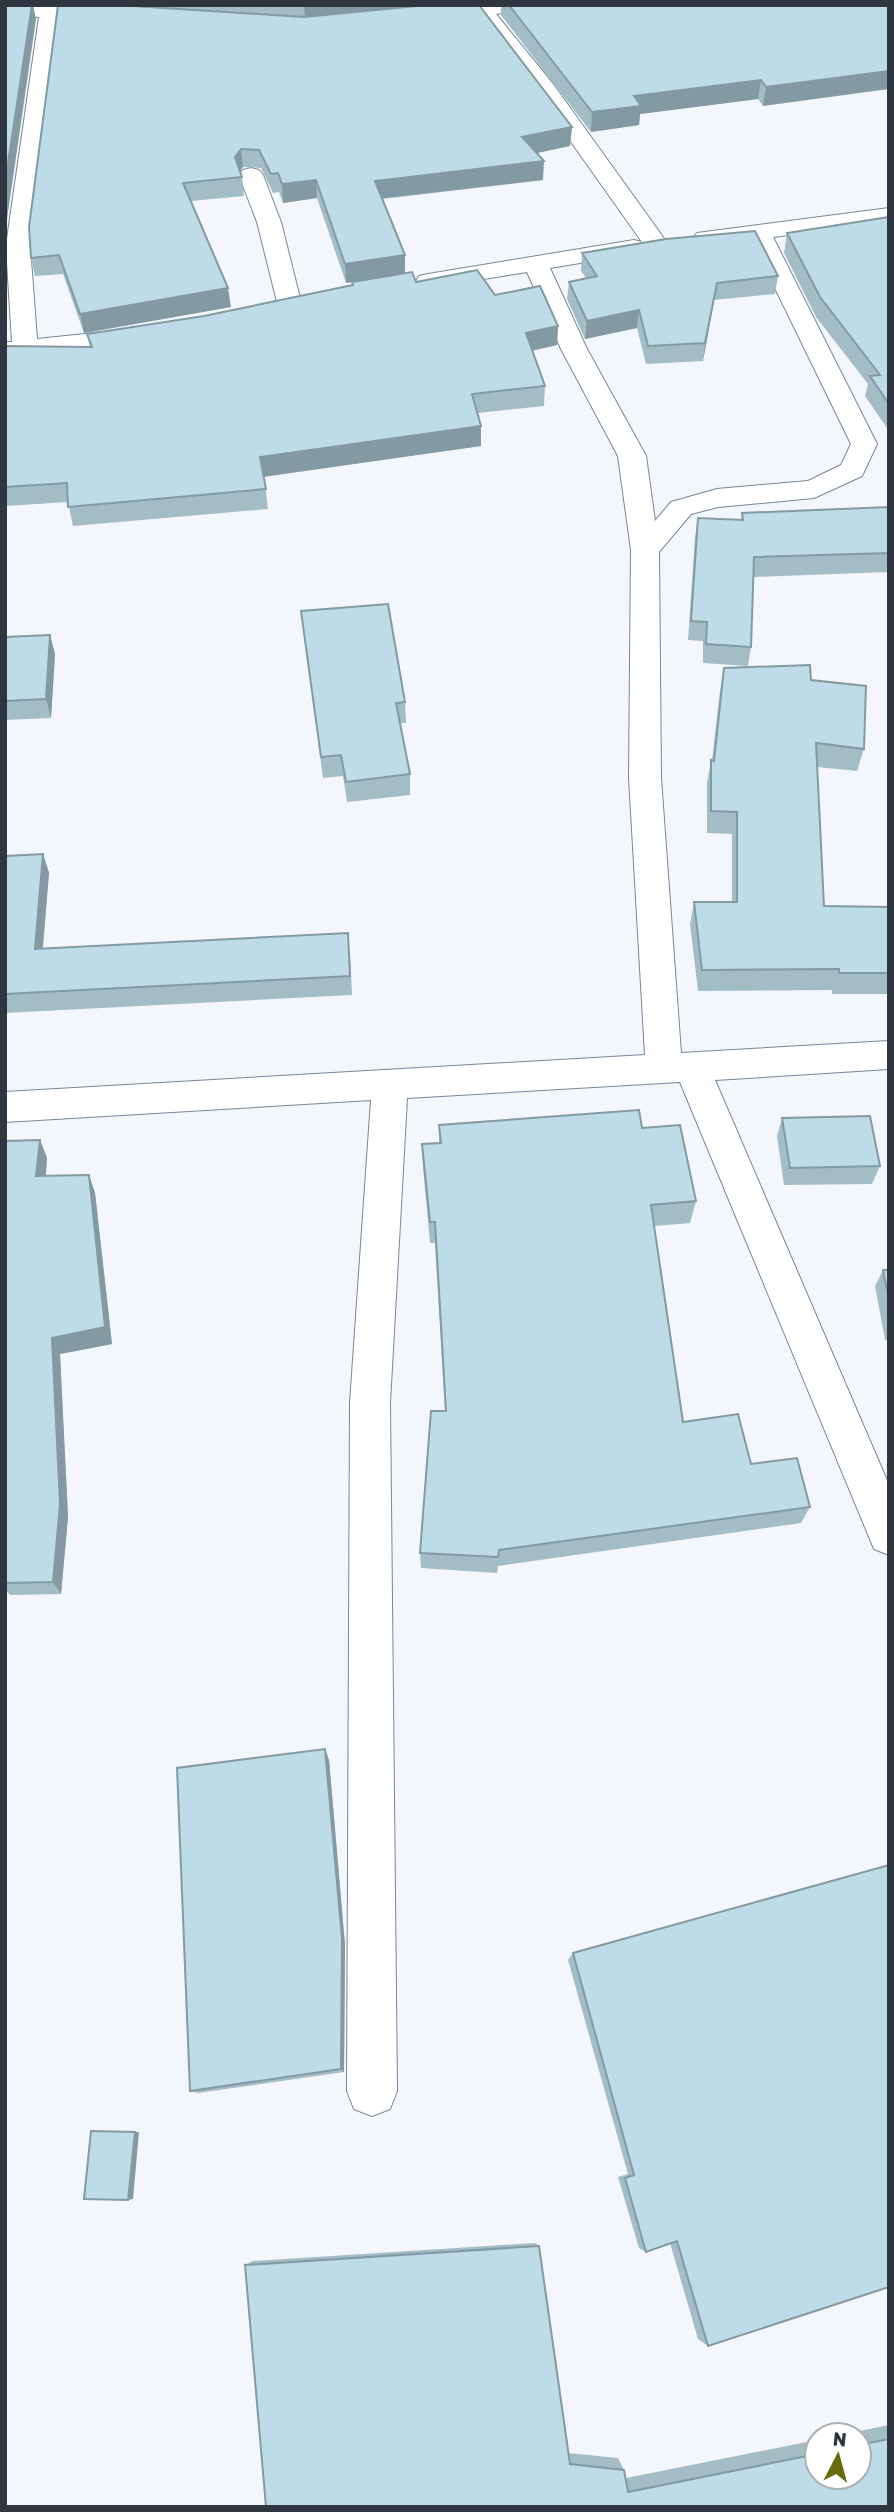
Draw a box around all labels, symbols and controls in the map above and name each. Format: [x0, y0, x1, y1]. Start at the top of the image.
north arrow [803, 2421, 873, 2491]
text: N [832, 2427, 848, 2452]

